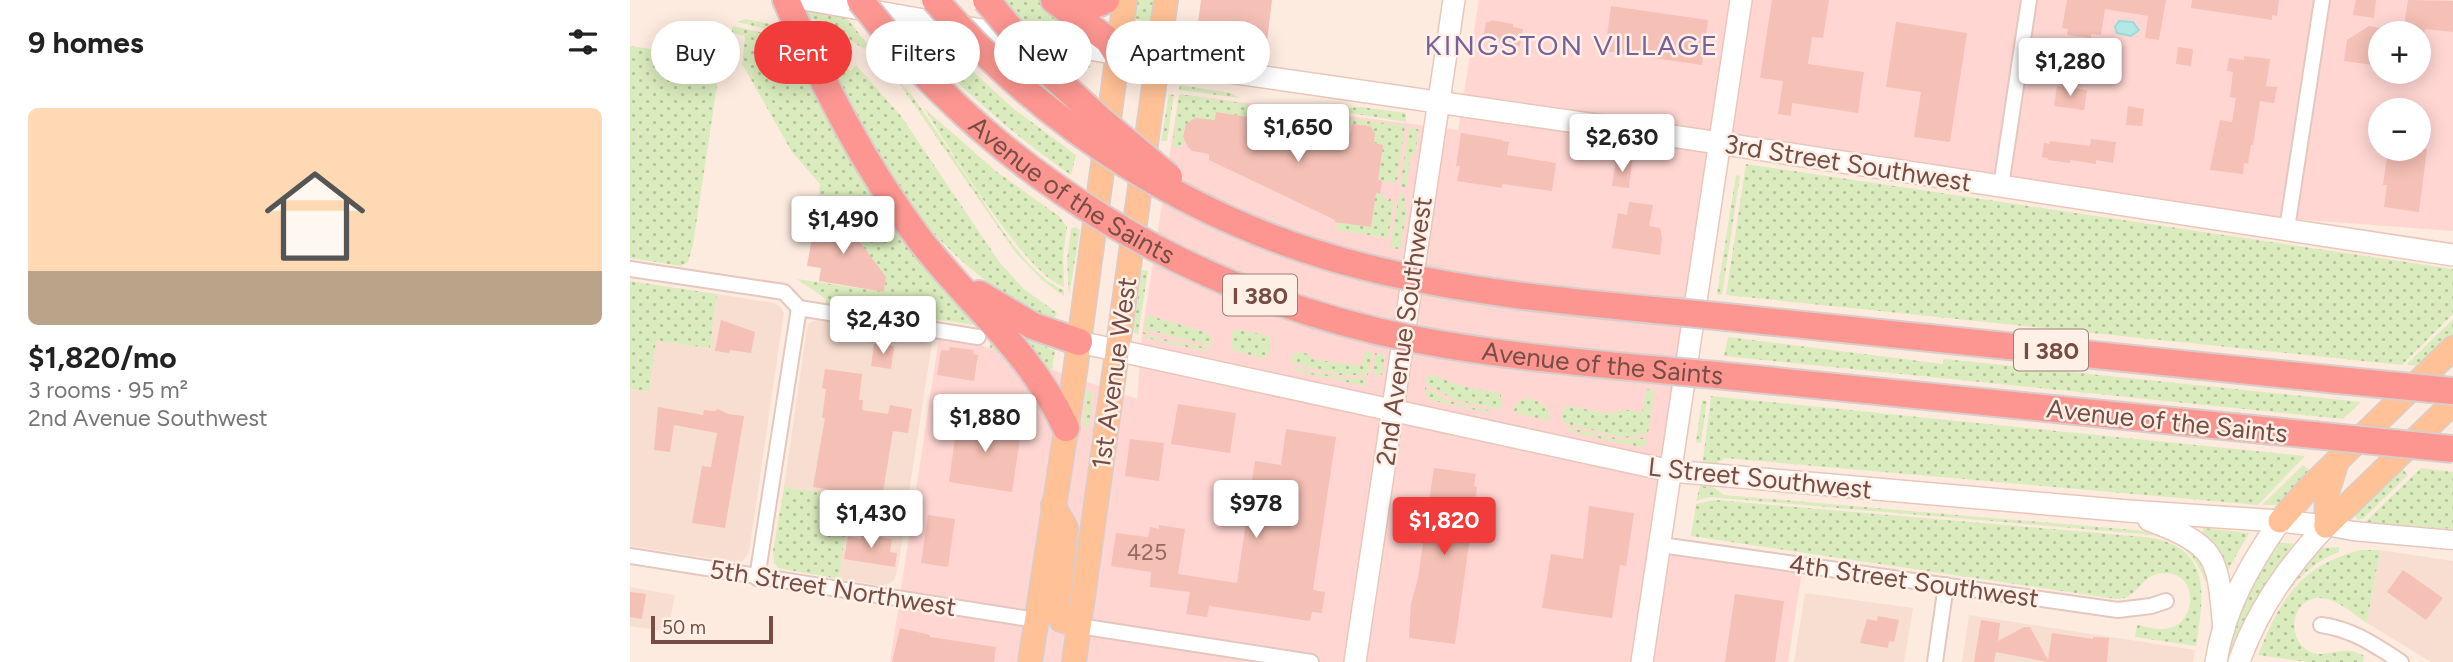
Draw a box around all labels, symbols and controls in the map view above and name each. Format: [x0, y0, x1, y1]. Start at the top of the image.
chip: Buy [651, 21, 740, 84]
chip: Rent [754, 21, 852, 84]
chip: Filters [866, 21, 980, 84]
chip: New [994, 21, 1092, 84]
chip: Apartment [1106, 21, 1270, 84]
map controls [2368, 21, 2431, 161]
button: + [2368, 21, 2431, 84]
icon: filters [564, 23, 602, 61]
text: 9 homes [28, 24, 144, 61]
district label: KINGSTON VILLAGE [1425, 28, 1719, 62]
pin: $1,280 [2013, 38, 2127, 98]
text: $1,280 [2035, 47, 2105, 75]
button: − [2368, 98, 2431, 161]
pin: $1,650 [1241, 104, 1355, 164]
street label: Avenue of the Saints [962, 109, 1180, 271]
text: $1,650 [1263, 113, 1333, 141]
pin: $2,630 [1565, 114, 1679, 174]
text: $2,630 [1585, 123, 1659, 151]
street label: 3rd Street Southwest [1722, 128, 1974, 198]
icon: home [252, 153, 378, 279]
street label: 2nd Avenue Southwest [1369, 194, 1439, 467]
pin: $1,490 [786, 196, 900, 256]
text: $1,490 [807, 205, 879, 233]
road number: I 380 [1223, 274, 1297, 316]
street label: 1st Avenue West [1085, 275, 1143, 471]
pin: $2,430 [826, 296, 940, 356]
text: $2,430 [846, 305, 920, 333]
road number: I 380 [2014, 330, 2088, 370]
street label: Avenue of the Saints [1480, 335, 1725, 392]
text: $1,820/mo [28, 339, 177, 376]
text: 3 rooms · 95 m² [28, 376, 188, 404]
street label: Avenue of the Saints [2045, 392, 2289, 450]
pin: $1,880 [928, 394, 1042, 454]
text: $1,880 [949, 403, 1021, 431]
text: 2nd Avenue Southwest [28, 404, 268, 432]
street label: L Street Southwest [1646, 450, 1874, 506]
pin: $978 [1215, 480, 1297, 540]
text: $978 [1230, 489, 1282, 517]
pin: $1,430 [814, 490, 928, 550]
pin: $1,820 [1387, 498, 1501, 557]
text: $1,430 [836, 499, 906, 527]
text: $1,820 [1409, 506, 1479, 534]
house number: 425 [1127, 538, 1167, 566]
street label: 4th Street Southwest [1787, 548, 2041, 614]
street label: 5th Street Northwest [707, 553, 959, 623]
scale bar [651, 613, 774, 645]
text: 50 m [662, 616, 706, 639]

